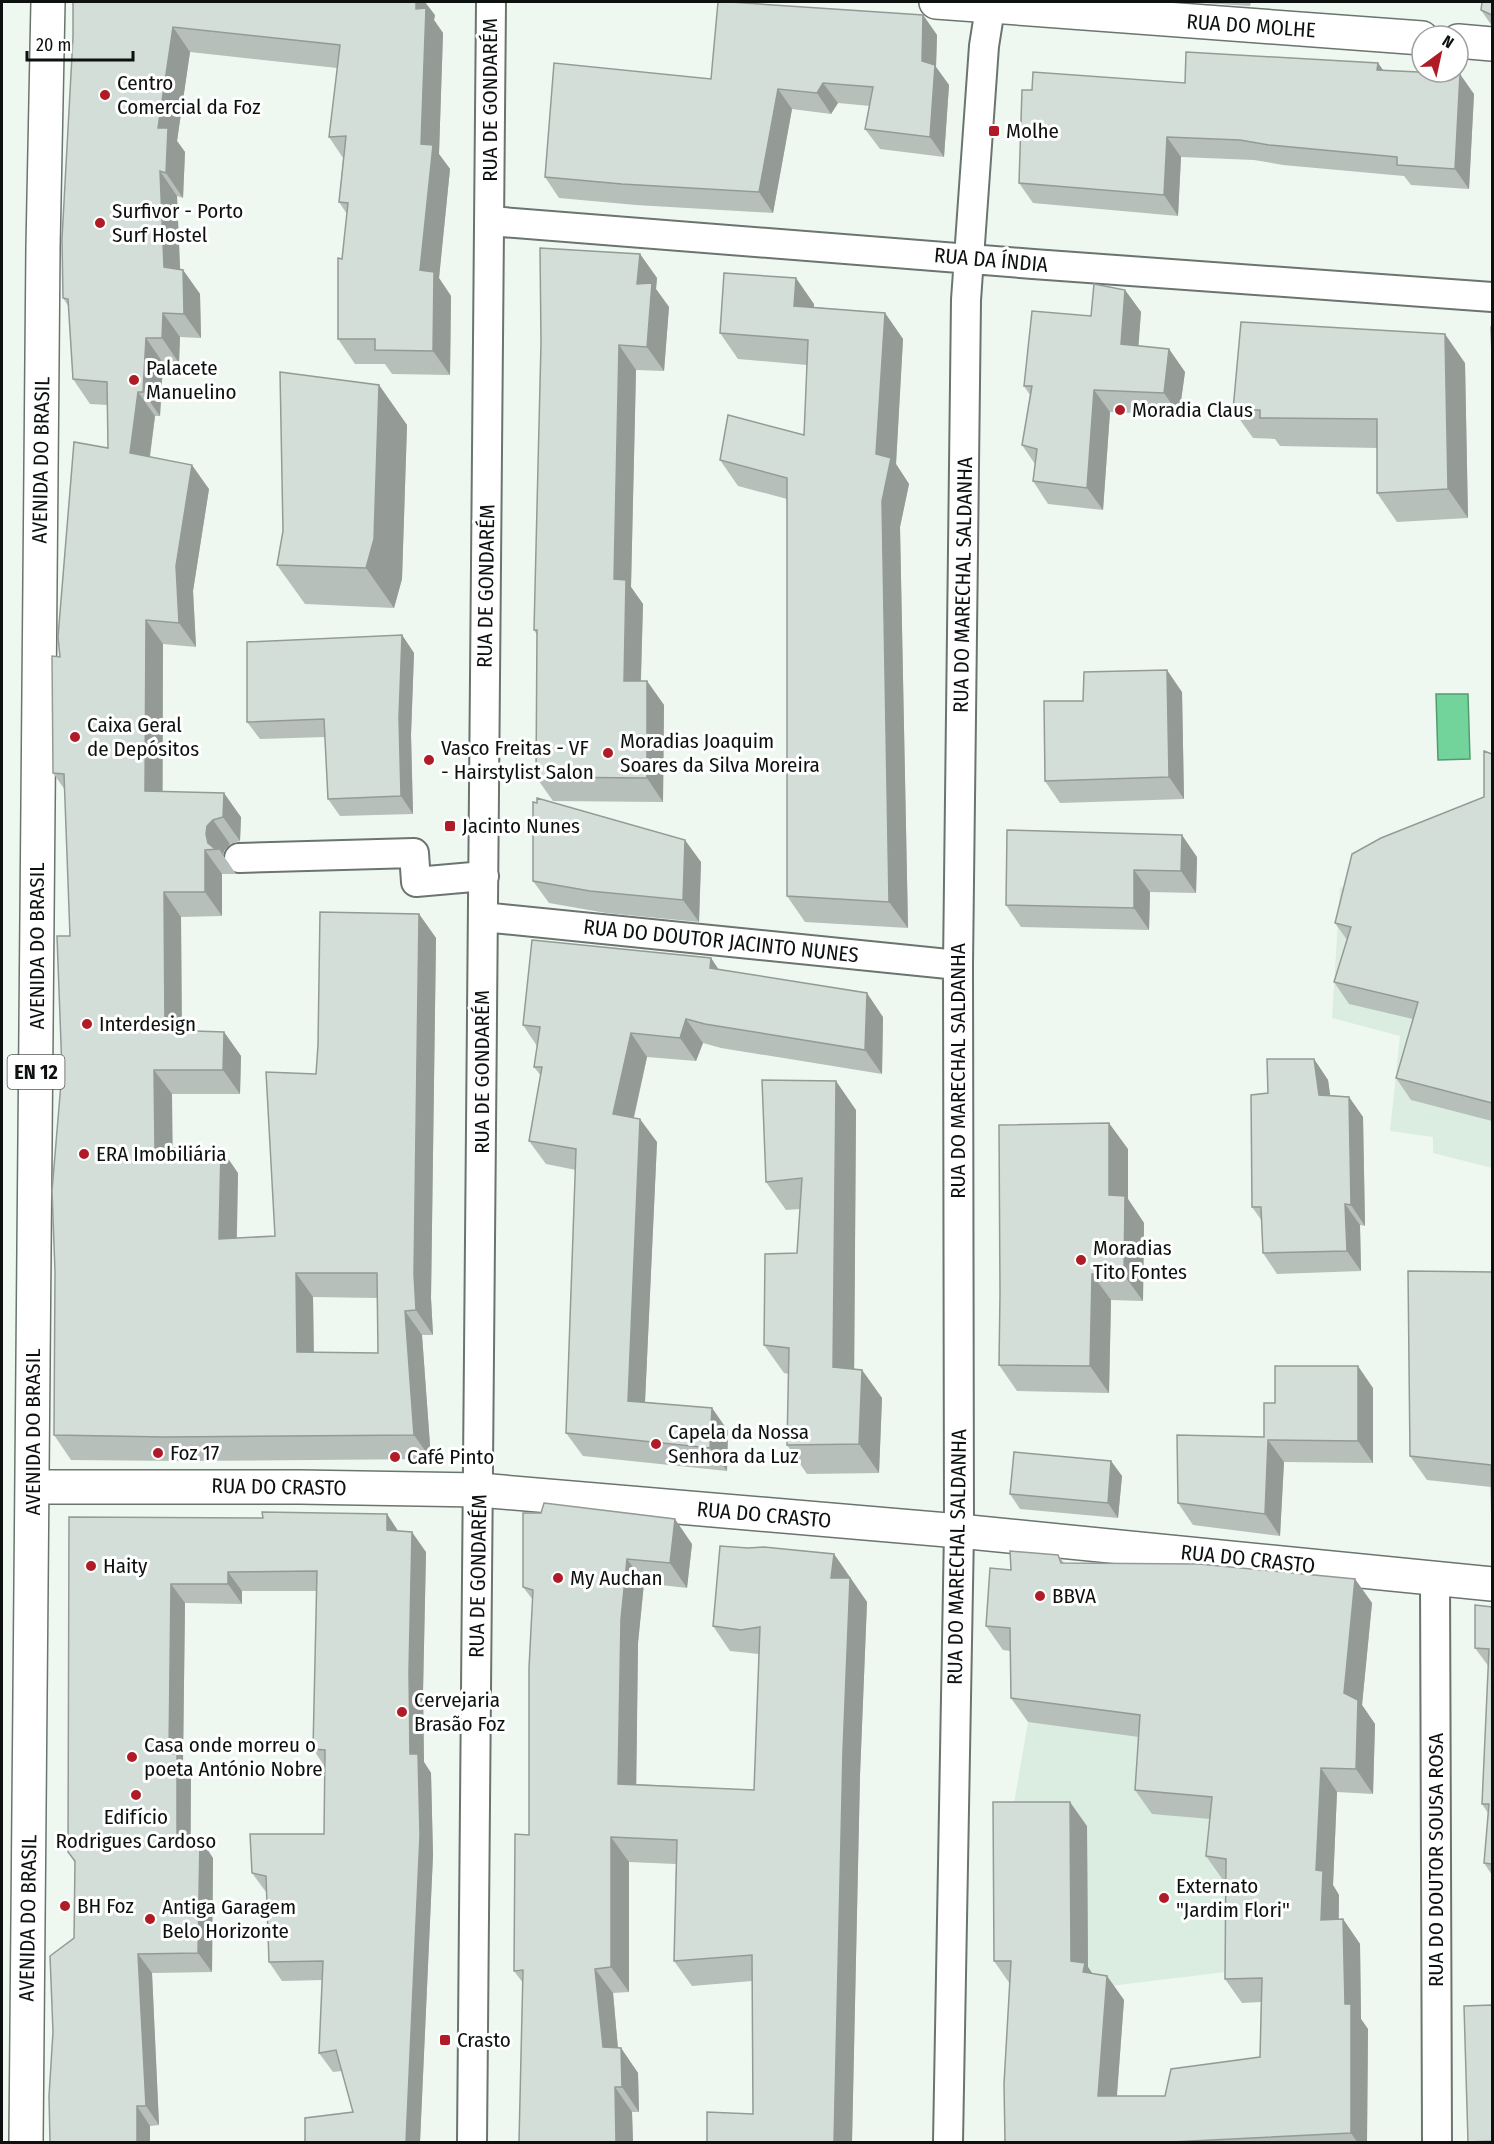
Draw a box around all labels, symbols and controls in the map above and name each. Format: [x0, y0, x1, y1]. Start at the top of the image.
street label: RUA DO MOLHE [1185, 9, 1317, 43]
street label: RUA DE GONDARÉM [477, 18, 503, 182]
scale bar [27, 24, 134, 62]
north arrow [1410, 24, 1470, 84]
text: N [1439, 31, 1457, 52]
text: 20 m [36, 34, 71, 56]
place label: Centro Comercial da Foz [117, 70, 261, 120]
marker: Centro Comercial da Foz [98, 88, 112, 102]
place label: Molhe [1006, 118, 1059, 144]
marker: Molhe [987, 124, 1001, 138]
place label: Surfivor - Porto Surf Hostel [112, 198, 243, 248]
marker: Surfivor - Porto Surf Hostel [93, 216, 107, 230]
street label: RUA DA ÍNDIA [933, 242, 1049, 278]
place label: Palacete Manuelino [146, 355, 237, 405]
marker: Palacete Manuelino [127, 373, 141, 387]
street label: AVENIDA DO BRASIL [27, 376, 55, 544]
place label: Moradia Claus [1132, 397, 1253, 423]
marker: Moradia Claus [1113, 403, 1127, 417]
street label: RUA DO MARECHAL SALDANHA [948, 457, 978, 713]
street label: RUA DE GONDARÉM [472, 504, 500, 668]
place label: Caixa Geral de Depósitos [87, 712, 199, 762]
place label: Moradias Joaquim Soares da Silva Moreira [620, 728, 820, 778]
marker: Caixa Geral de Depósitos [68, 730, 82, 744]
place label: Vasco Freitas - VF - Hairstylist Salon [441, 735, 594, 785]
marker: Moradias Joaquim Soares da Silva Moreira [601, 746, 615, 760]
marker: Vasco Freitas - VF - Hairstylist Salon [422, 753, 436, 767]
place label: Jacinto Nunes [462, 813, 580, 839]
marker: Jacinto Nunes [443, 819, 457, 833]
street label: AVENIDA DO BRASIL [24, 862, 50, 1030]
street label: RUA DO DOUTOR JACINTO NUNES [582, 914, 860, 968]
street label: RUA DO MARECHAL SALDANHA [945, 943, 971, 1199]
street label: RUA DE GONDARÉM [469, 990, 495, 1154]
place label: Interdesign [99, 1011, 196, 1037]
marker: Interdesign [80, 1017, 94, 1031]
road number: EN 12 [8, 1055, 64, 1089]
place label: ERA Imobiliária [96, 1141, 226, 1167]
marker: ERA Imobiliária [77, 1147, 91, 1161]
place label: Moradias Tito Fontes [1093, 1235, 1187, 1285]
marker: Moradias Tito Fontes [1074, 1253, 1088, 1267]
street label: AVENIDA DO BRASIL [20, 1348, 46, 1516]
place label: Capela da Nossa Senhora da Luz [668, 1419, 809, 1469]
street label: RUA DO MARECHAL SALDANHA [942, 1429, 972, 1685]
marker: Capela da Nossa Senhora da Luz [649, 1437, 663, 1451]
place label: Foz 17 [170, 1440, 219, 1466]
place label: Café Pinto [407, 1444, 494, 1470]
marker: Foz 17 [151, 1446, 165, 1460]
marker: Café Pinto [388, 1450, 402, 1464]
street label: RUA DO CRASTO [211, 1473, 347, 1501]
street label: RUA DE GONDARÉM [464, 1494, 492, 1658]
street label: RUA DO CRASTO [696, 1496, 832, 1534]
street label: RUA DO CRASTO [1179, 1539, 1317, 1579]
place label: Haity [103, 1553, 148, 1579]
marker: Haity [84, 1559, 98, 1573]
place label: My Auchan [570, 1565, 663, 1591]
marker: My Auchan [551, 1571, 565, 1585]
place label: BBVA [1052, 1583, 1096, 1609]
marker: BBVA [1033, 1589, 1047, 1603]
place label: Cervejaria Brasão Foz [414, 1687, 505, 1737]
marker: Cervejaria Brasão Foz [395, 1705, 409, 1719]
place label: Casa onde morreu o poeta António Nobre [144, 1732, 323, 1782]
street label: RUA DO DOUTOR SOUSA ROSA [1423, 1733, 1449, 1987]
marker: Casa onde morreu o poeta António Nobre [125, 1750, 139, 1764]
marker: Edifício Rodrigues Cardoso [129, 1788, 143, 1802]
place label: Edifício Rodrigues Cardoso [56, 1804, 216, 1854]
street label: AVENIDA DO BRASIL [14, 1834, 42, 2002]
place label: Externato "Jardim Flori" [1176, 1873, 1290, 1923]
marker: Externato "Jardim Flori" [1157, 1891, 1171, 1905]
place label: BH Foz [77, 1893, 134, 1919]
place label: Antiga Garagem Belo Horizonte [162, 1894, 296, 1944]
marker: BH Foz [58, 1899, 72, 1913]
marker: Antiga Garagem Belo Horizonte [143, 1912, 157, 1926]
place label: Crasto [457, 2027, 511, 2053]
marker: Crasto [438, 2033, 452, 2047]

